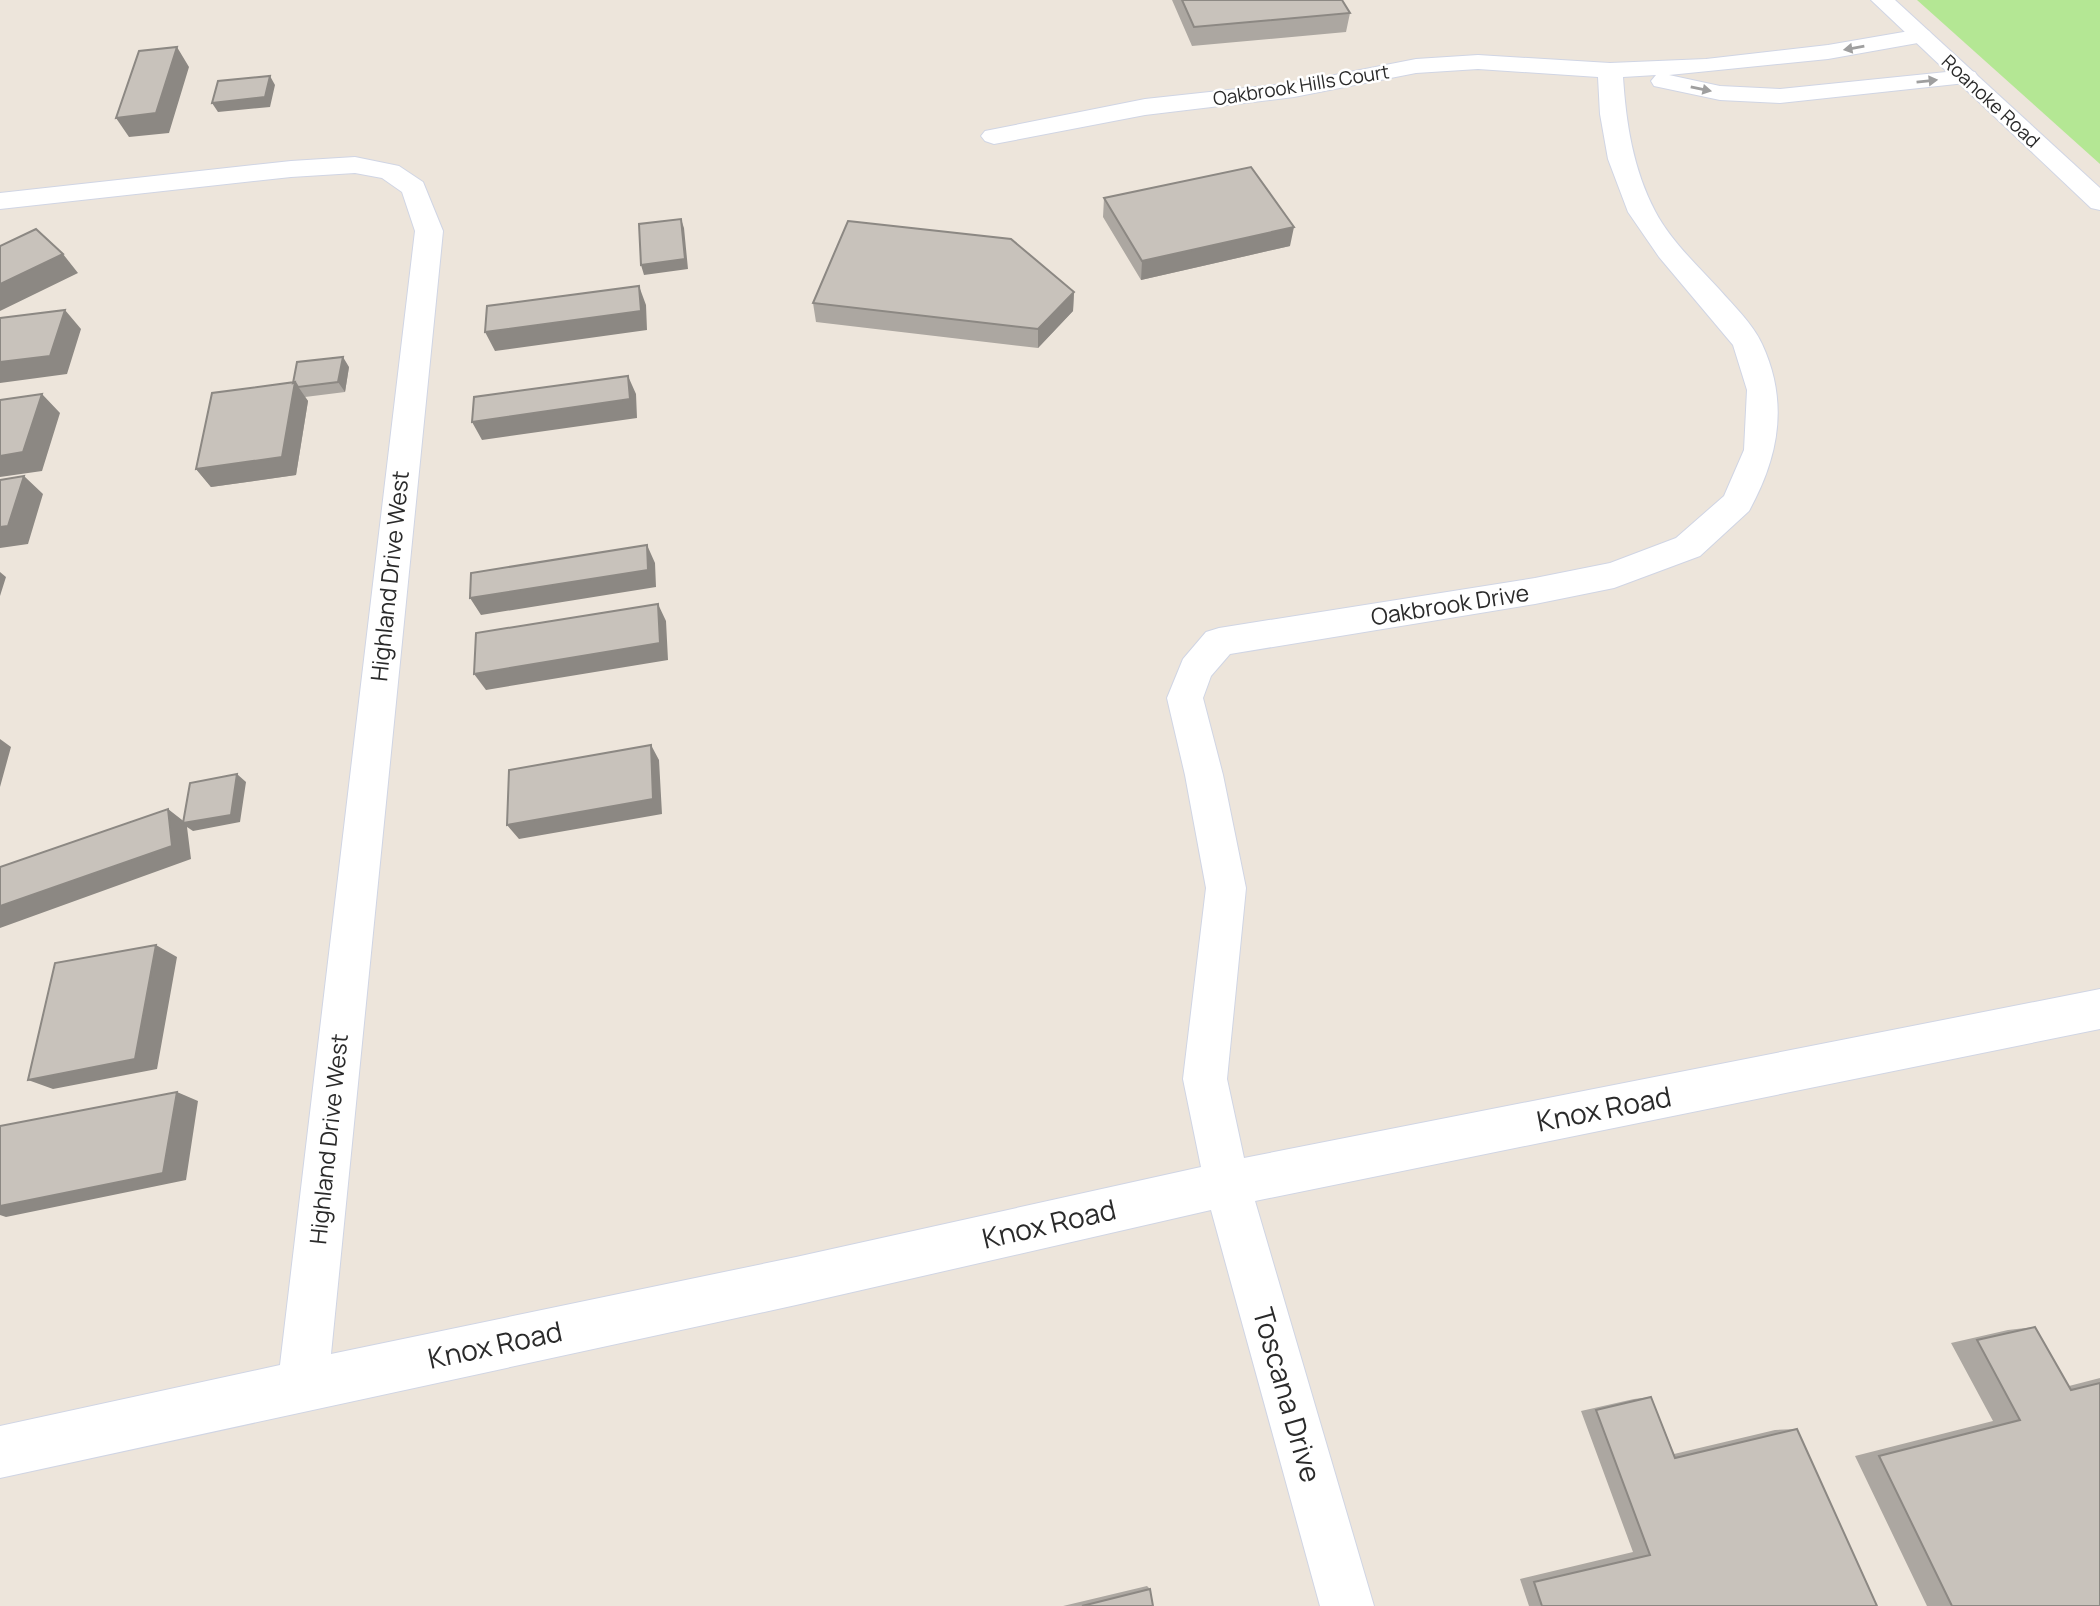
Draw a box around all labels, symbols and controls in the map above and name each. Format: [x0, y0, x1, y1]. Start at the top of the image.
one-way arrow [1843, 42, 1865, 53]
street label: Roanoke Road [1936, 49, 2046, 153]
street label: Oakbrook Hills Court [1211, 58, 1391, 112]
one-way arrow [1916, 75, 1938, 86]
one-way arrow [1690, 84, 1712, 95]
street label: Highland Drive West [362, 469, 416, 683]
street label: Oakbrook Drive [1369, 576, 1531, 632]
street label: Highland Drive West [301, 1032, 355, 1246]
street label: Knox Road [1533, 1076, 1674, 1140]
street label: Knox Road [978, 1189, 1119, 1257]
street label: Toscana Drive [1245, 1303, 1331, 1486]
street label: Knox Road [424, 1311, 565, 1377]

